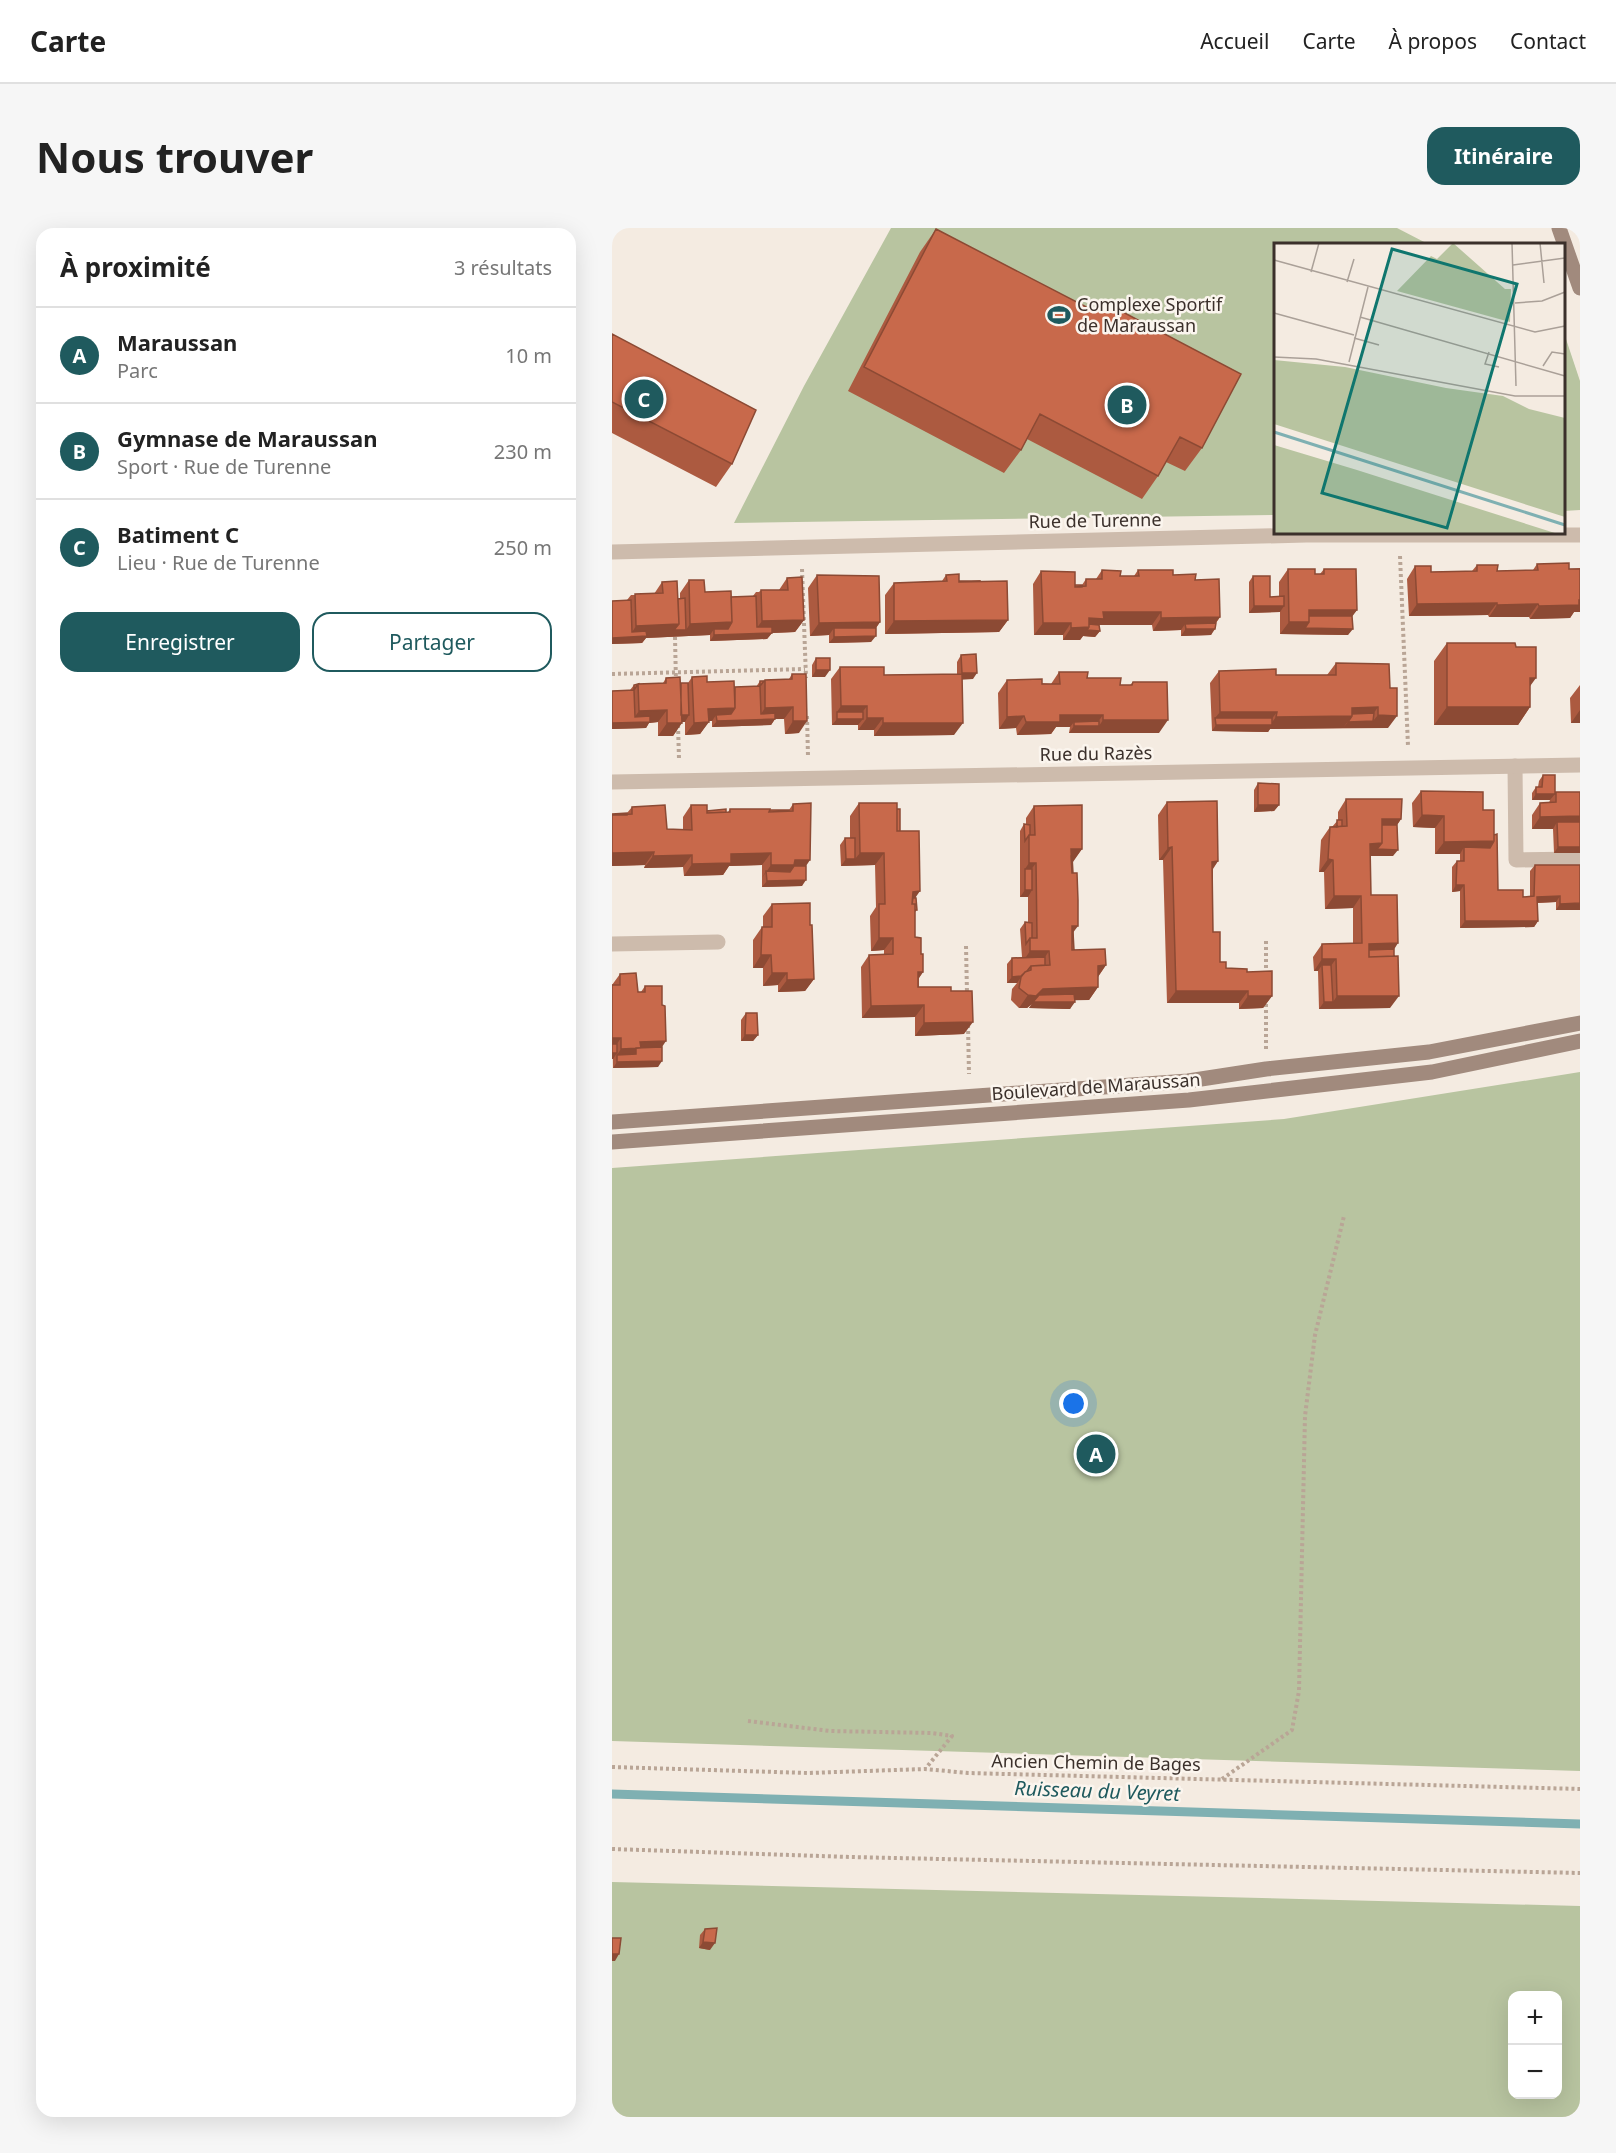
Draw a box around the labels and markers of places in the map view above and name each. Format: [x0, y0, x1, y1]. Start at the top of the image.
place label: Complexe Sportif de Maraussan [1077, 292, 1223, 337]
sports icon: Complexe Sportif de Maraussan [1046, 302, 1072, 328]
pin: C [624, 376, 663, 422]
pin: B [1108, 382, 1146, 428]
pin: A [1076, 1432, 1116, 1476]

